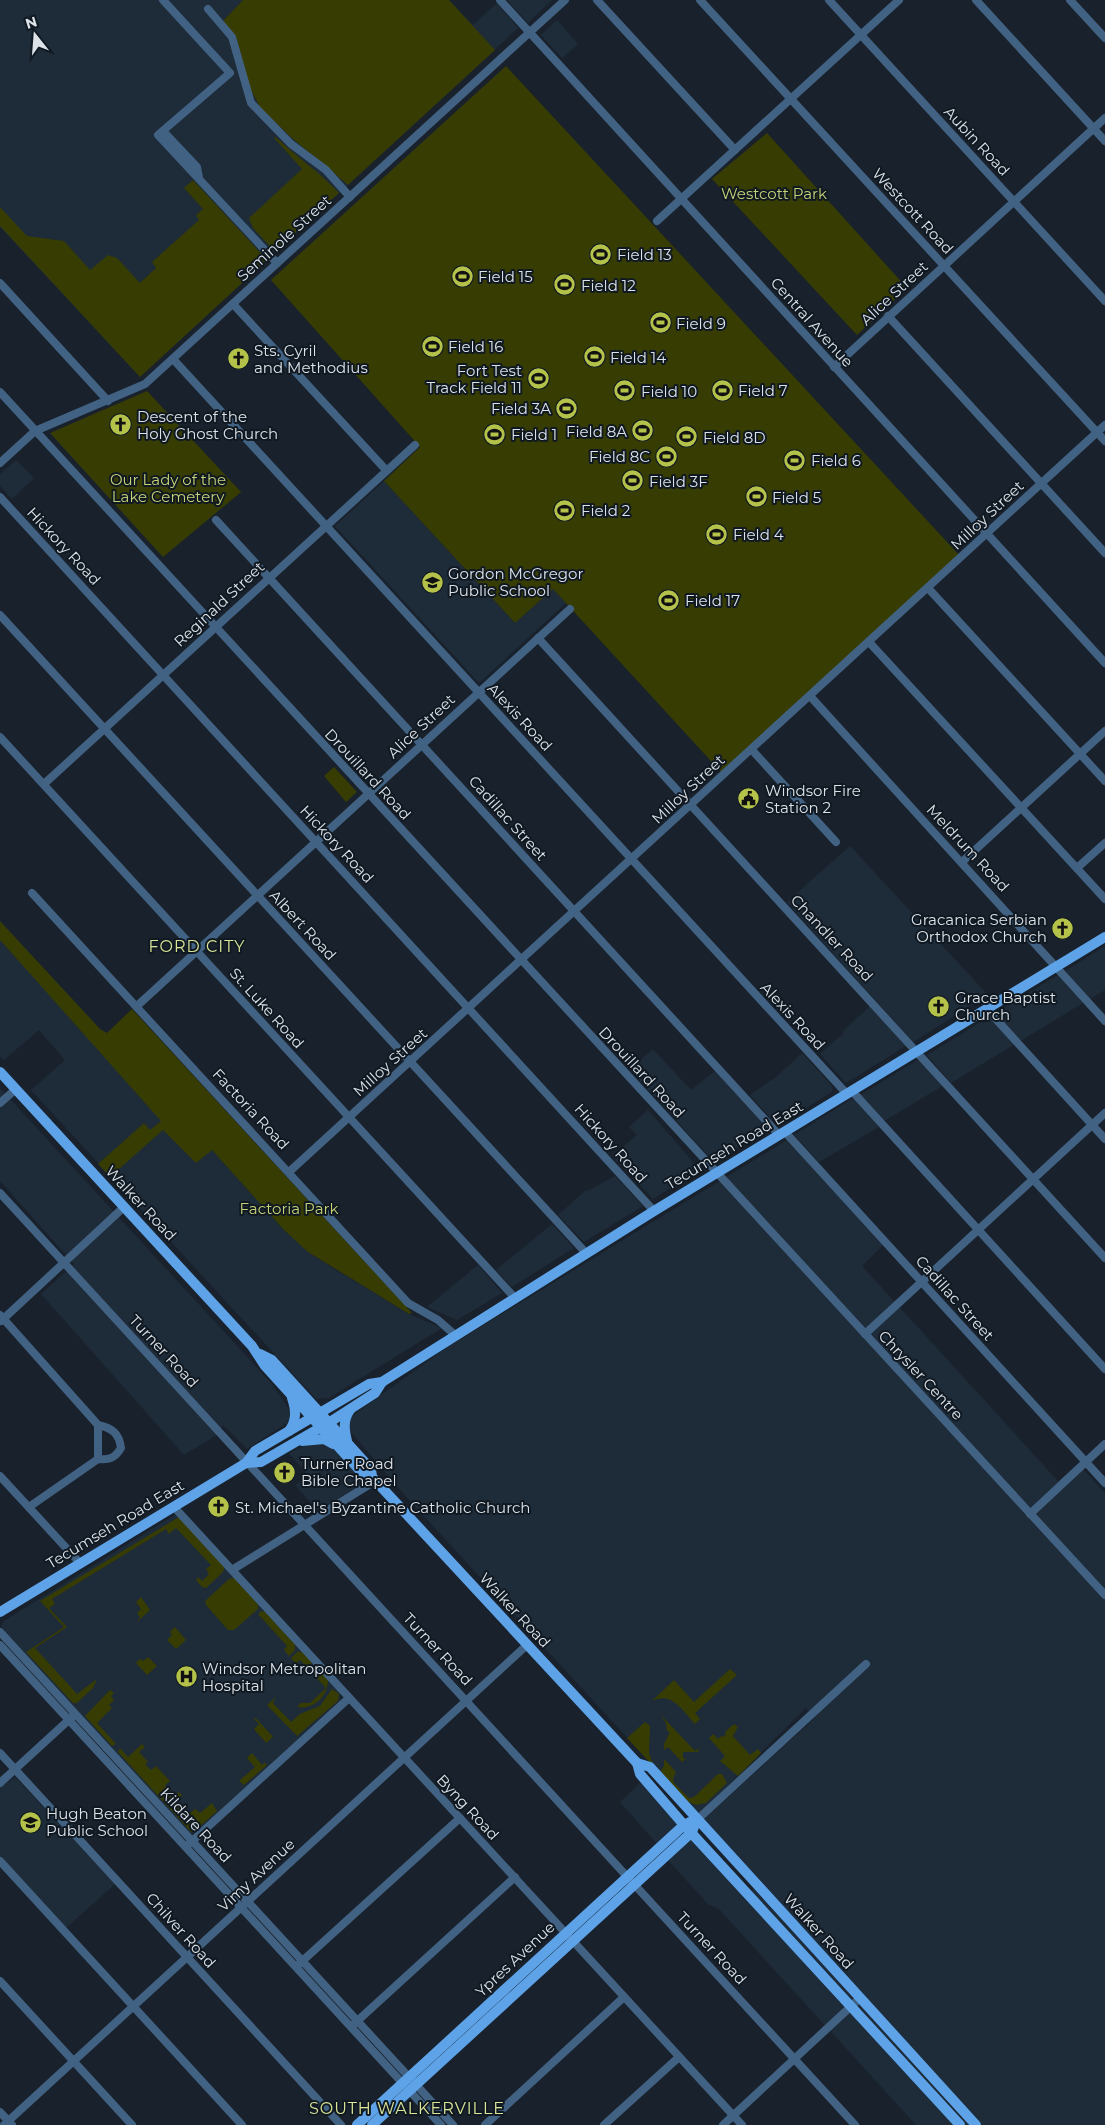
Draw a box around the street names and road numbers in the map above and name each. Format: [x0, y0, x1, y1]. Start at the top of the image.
street label: Aubin Road [940, 102, 1014, 180]
street label: Westcott Road [868, 164, 958, 258]
street label: Seminole Street [233, 191, 335, 285]
street label: Alice Street [856, 257, 932, 329]
street label: Central Avenue [767, 273, 857, 371]
street label: Milloy Street [947, 476, 1027, 554]
street label: Hickory Road [23, 503, 105, 589]
street label: Reginald Street [170, 557, 268, 651]
street label: Alexis Road [484, 679, 556, 755]
street label: Alice Street [383, 690, 459, 762]
street label: Drouillard Road [321, 724, 415, 824]
street label: Milloy Street [648, 750, 728, 828]
street label: Cadillac Street [465, 771, 551, 865]
street label: Meldrum Road [923, 800, 1013, 896]
street label: Hickory Road [296, 801, 378, 887]
street label: Albert Road [266, 886, 340, 964]
street label: Chandler Road [787, 890, 877, 986]
street label: St. Luke Road [226, 964, 308, 1052]
street label: Alexis Road [757, 978, 829, 1054]
street label: Drouillard Road [595, 1022, 689, 1122]
street label: Milloy Street [349, 1024, 431, 1100]
street label: Factoria Road [209, 1065, 293, 1153]
street label: Tecumseh Road East [662, 1096, 806, 1194]
street label: Hickory Road [571, 1100, 651, 1186]
street label: Walker Road [101, 1162, 181, 1244]
street label: Cadillac Street [912, 1251, 998, 1345]
street label: Turner Road [125, 1311, 203, 1391]
street label: Chrysler Centre [875, 1326, 967, 1424]
street label: Tecumseh Road East [43, 1475, 187, 1573]
street label: Walker Road [475, 1569, 555, 1651]
street label: Turner Road [399, 1609, 477, 1689]
street label: Byng Road [433, 1770, 503, 1844]
street label: Kildare Road [156, 1783, 236, 1867]
street label: Vimy Avenue [213, 1834, 299, 1916]
street label: Chilver Road [142, 1888, 220, 1972]
street label: Walker Road [780, 1889, 858, 1973]
street label: Turner Road [673, 1908, 751, 1988]
street label: Ypres Avenue [471, 1917, 559, 2001]

